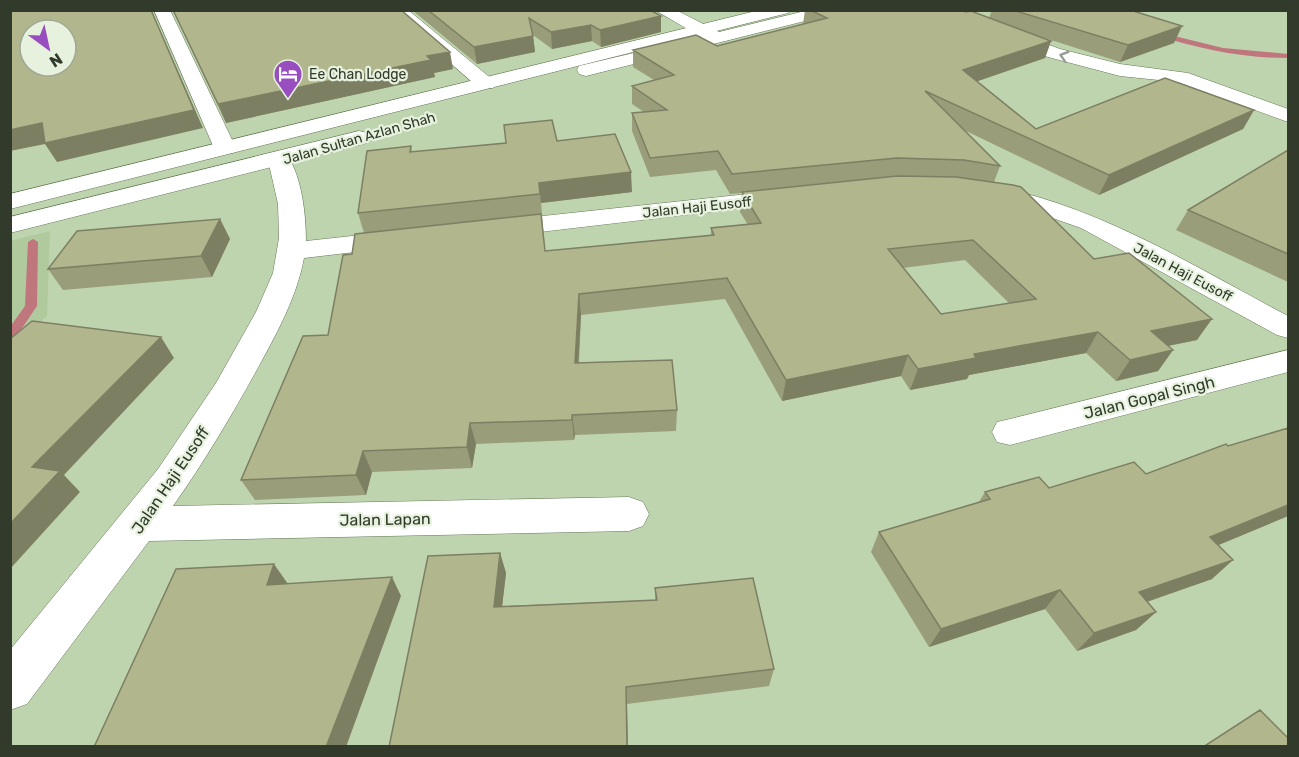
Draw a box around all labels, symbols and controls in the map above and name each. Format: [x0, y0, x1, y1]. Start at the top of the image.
north arrow [18, 18, 78, 78]
text: N [46, 49, 66, 71]
one-way arrow [1059, 51, 1069, 63]
hotel icon: Ee Chan Lodge [272, 58, 304, 100]
place label: Ee Chan Lodge [309, 66, 407, 83]
street label: Jalan Sultan Azlan Shah [281, 109, 437, 168]
street label: Jalan Haji Eusoff [642, 193, 753, 222]
street label: Jalan Haji Eusoff [1130, 239, 1235, 306]
street label: Jalan Gopal Singh [1082, 372, 1217, 423]
street label: Jalan Haji Eusoff [128, 423, 213, 537]
street label: Jalan Lapan [339, 509, 431, 530]

